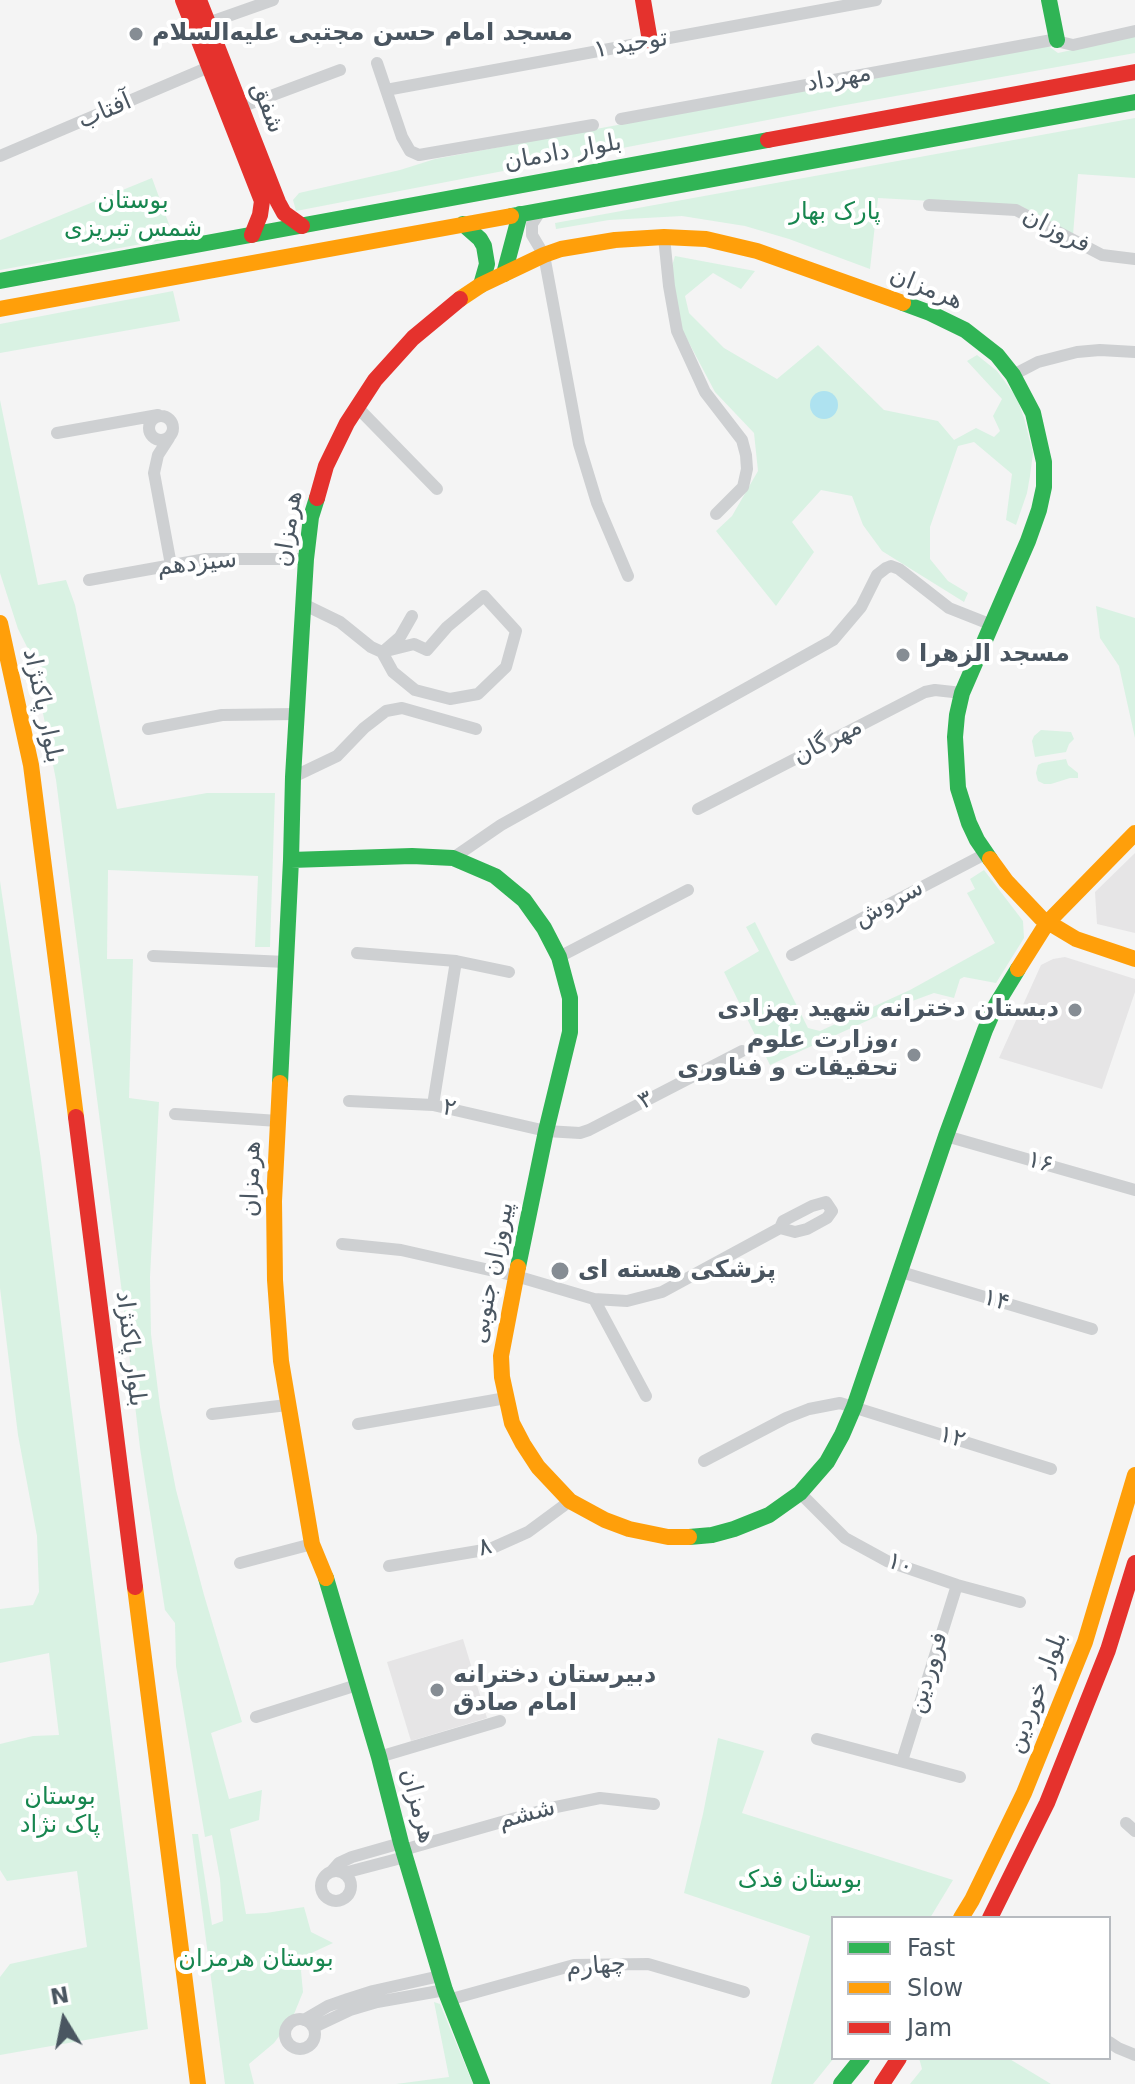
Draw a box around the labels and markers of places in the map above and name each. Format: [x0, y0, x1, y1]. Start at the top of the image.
place label: مسجد امام حسن مجتبی علیه‌السلام [152, 20, 573, 48]
marker: مسجد امام حسن مجتبی علیه‌السلام [127, 25, 145, 43]
place label: مسجد الزهرا [919, 641, 1070, 669]
marker: مسجد الزهرا [894, 646, 912, 664]
place label: دبستان دخترانه شهید بهزادی [717, 996, 1059, 1024]
marker: دبستان دخترانه شهید بهزادی [1066, 1001, 1084, 1019]
place label: وزارت علوم، تحقیقات و فناوری [677, 1027, 898, 1083]
marker: وزارت علوم، تحقیقات و فناوری [905, 1046, 923, 1064]
place label: پزشکی هسته ای [578, 1257, 776, 1285]
marker: پزشکی هسته ای [549, 1260, 571, 1282]
place label: دبیرستان دخترانه امام صادق [453, 1662, 656, 1718]
marker: دبیرستان دخترانه امام صادق [428, 1681, 446, 1699]

